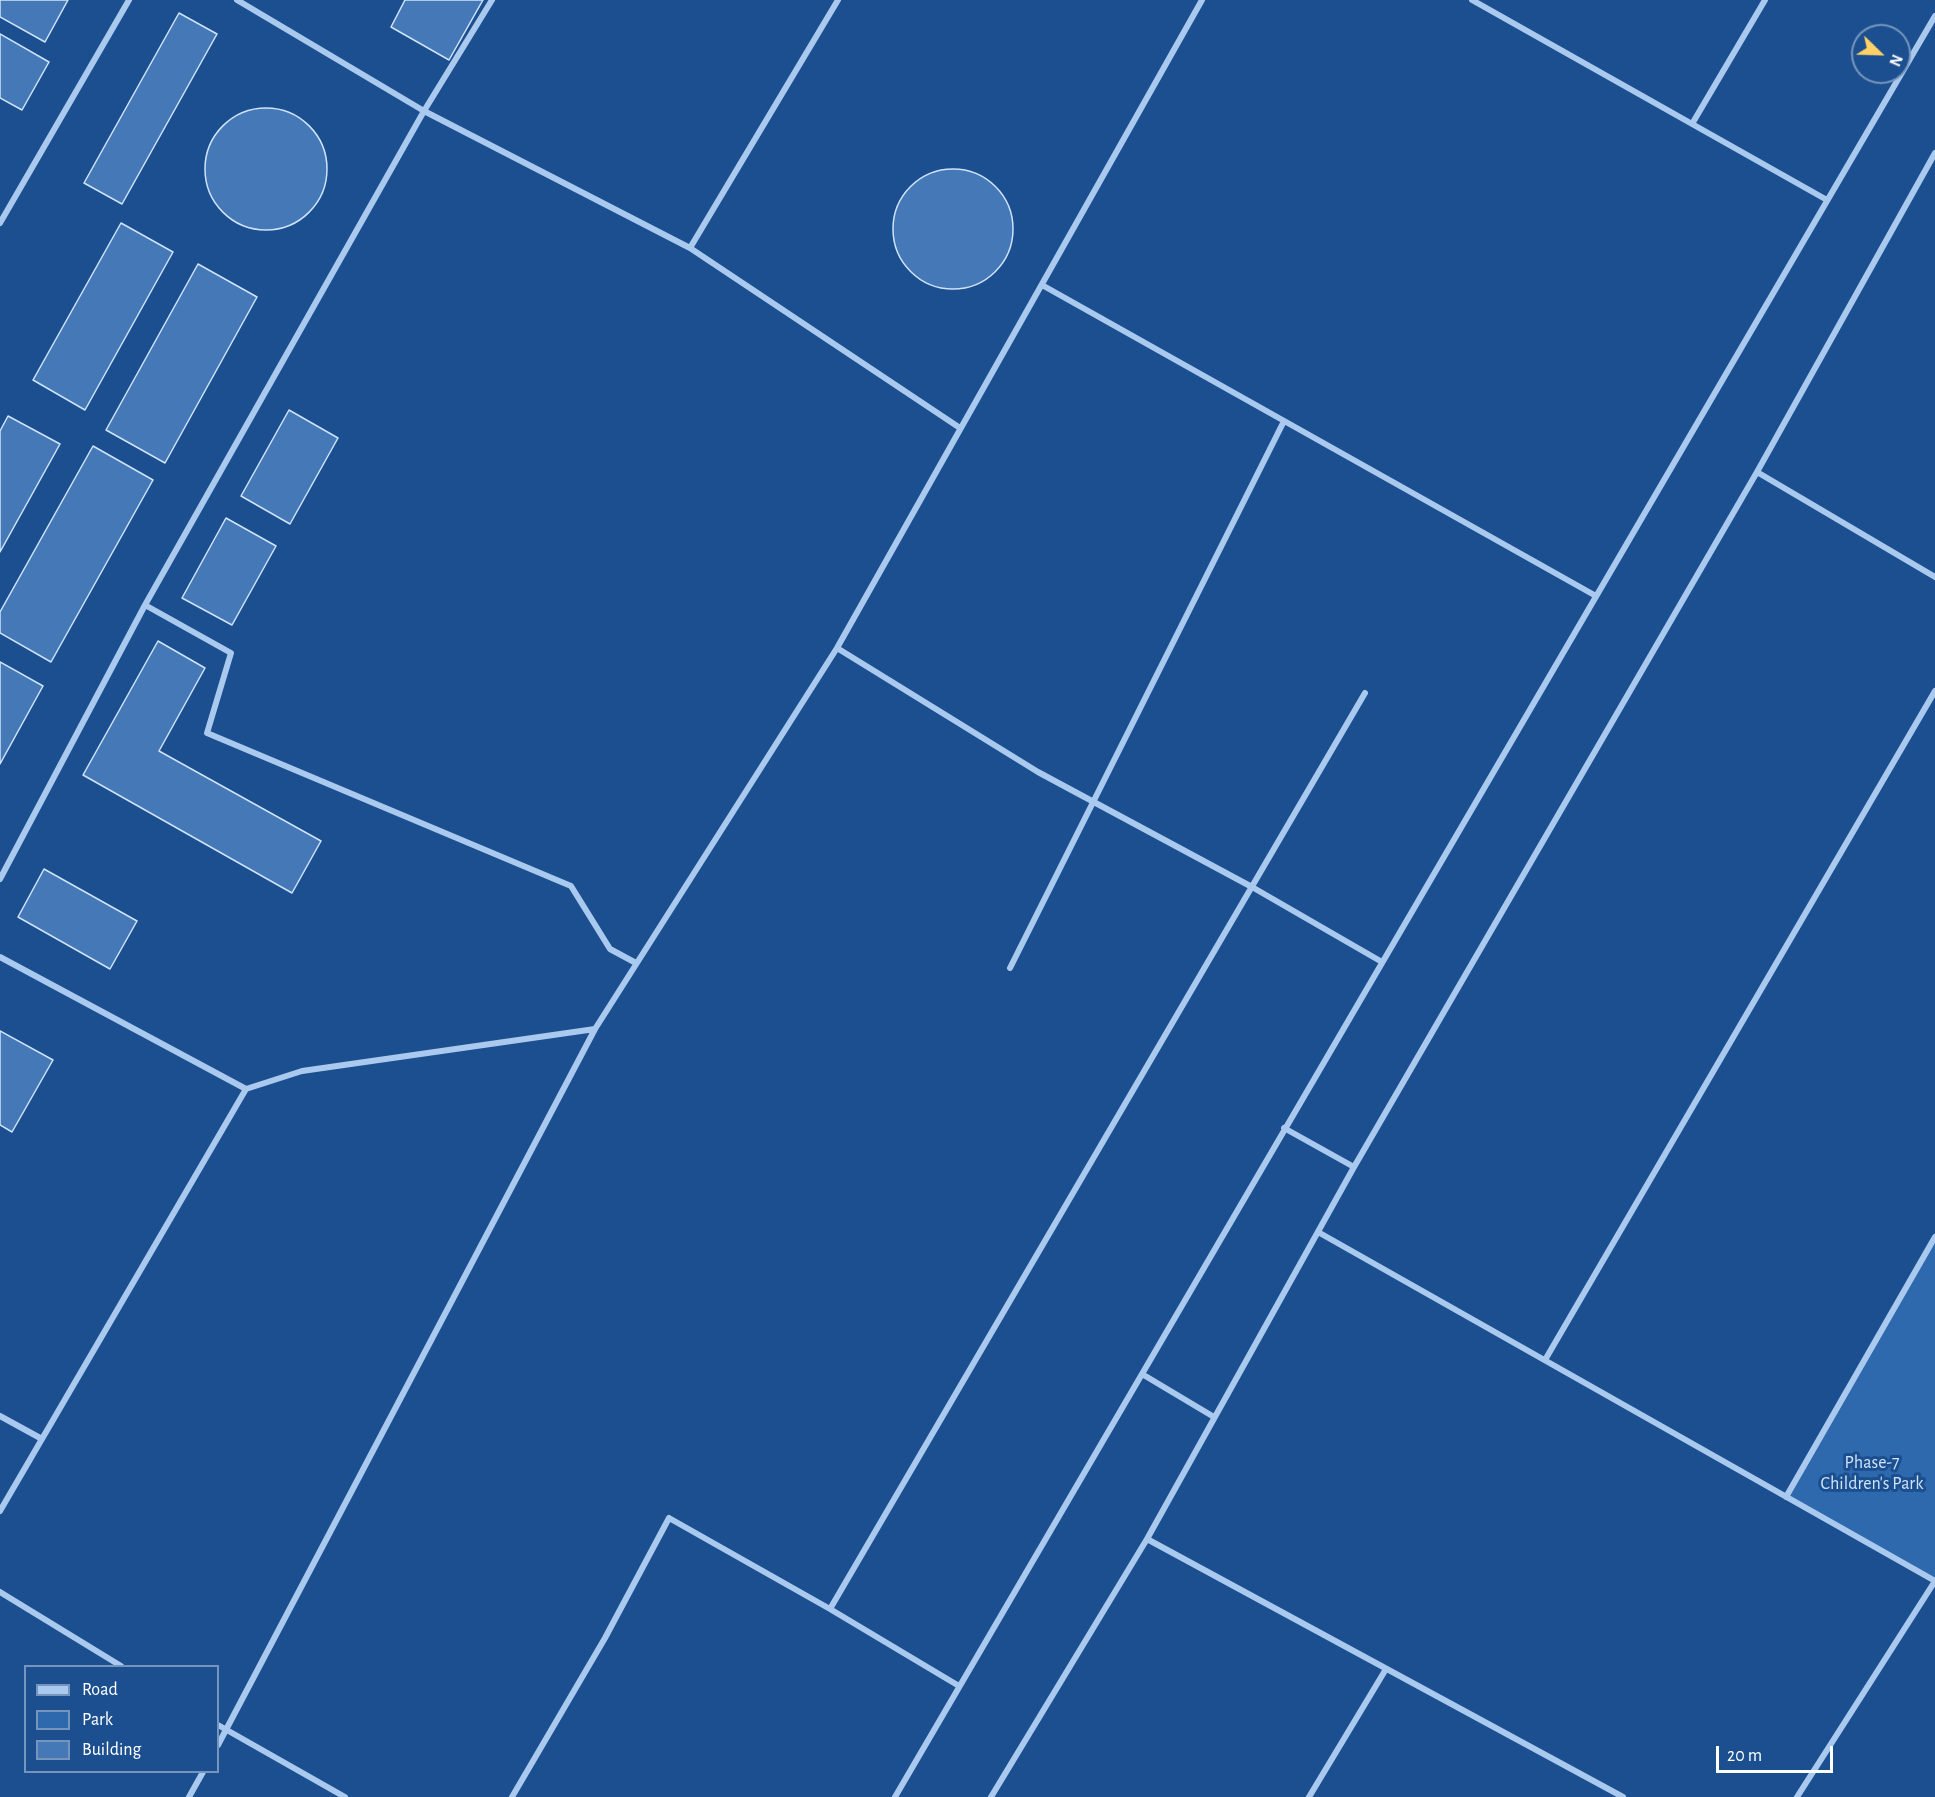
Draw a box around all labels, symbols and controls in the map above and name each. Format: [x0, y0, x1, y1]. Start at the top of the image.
north arrow [1851, 24, 1911, 84]
text: N [1886, 52, 1905, 68]
park label: Phase-7 Children's Park [1821, 1452, 1923, 1494]
legend [24, 1665, 219, 1773]
text: Road [82, 1681, 118, 1699]
text: Park [82, 1711, 113, 1729]
scale bar [1719, 1734, 1836, 1772]
text: Building [82, 1741, 141, 1759]
text: 20 m [1727, 1747, 1762, 1765]

